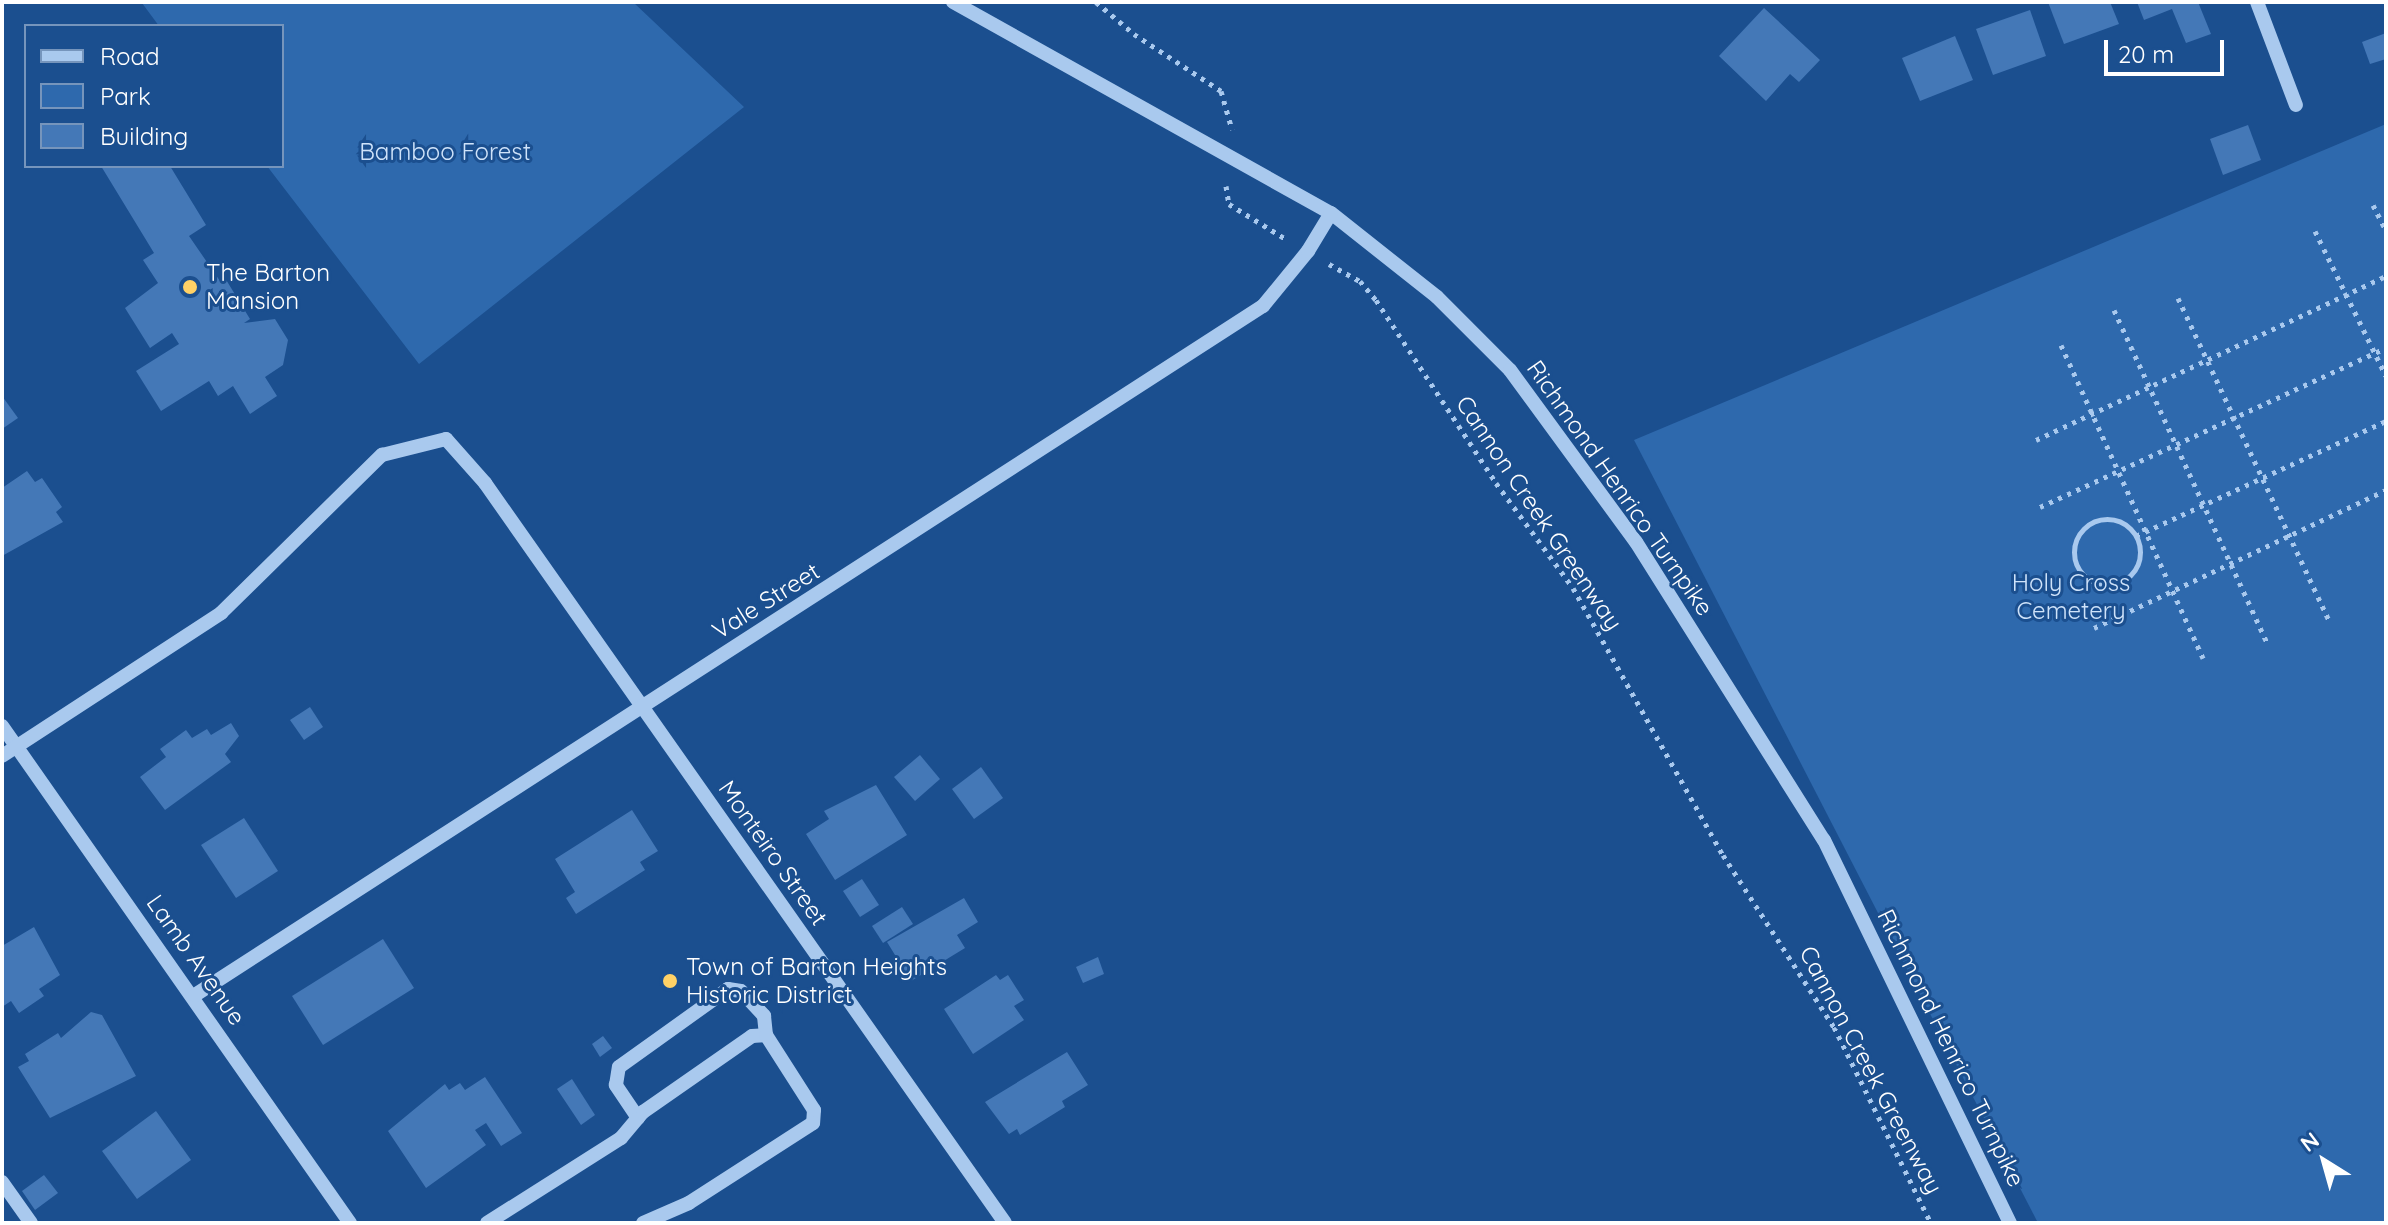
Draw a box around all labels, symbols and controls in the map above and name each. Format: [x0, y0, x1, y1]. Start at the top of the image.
legend [24, 24, 284, 168]
scale bar [2108, 24, 2228, 74]
text: 20 m [2118, 39, 2174, 69]
text: Road [100, 41, 160, 71]
text: Park [100, 81, 151, 111]
text: Building [100, 121, 188, 151]
park label: Bamboo Forest [359, 138, 531, 166]
place label: The Barton Mansion [206, 259, 330, 315]
marker: The Barton Mansion [181, 278, 199, 296]
street label: Richmond Henrico Turnpike [1521, 355, 1719, 621]
street label: Cannon Creek Greenway [1450, 390, 1628, 636]
street label: Vale Street [707, 557, 825, 645]
park label: Holy Cross Cemetery [2012, 569, 2130, 625]
street label: Monteiro Street [712, 775, 834, 931]
street label: Lamb Avenue [141, 889, 251, 1031]
street label: Richmond Henrico Turnpike [1871, 905, 2031, 1191]
street label: Cannon Creek Greenway [1793, 941, 1949, 1199]
place label: Town of Barton Heights Historic District [686, 953, 947, 1009]
marker: Town of Barton Heights Historic District [661, 972, 679, 990]
north arrow [2284, 1121, 2364, 1201]
text: N [2295, 1126, 2324, 1158]

